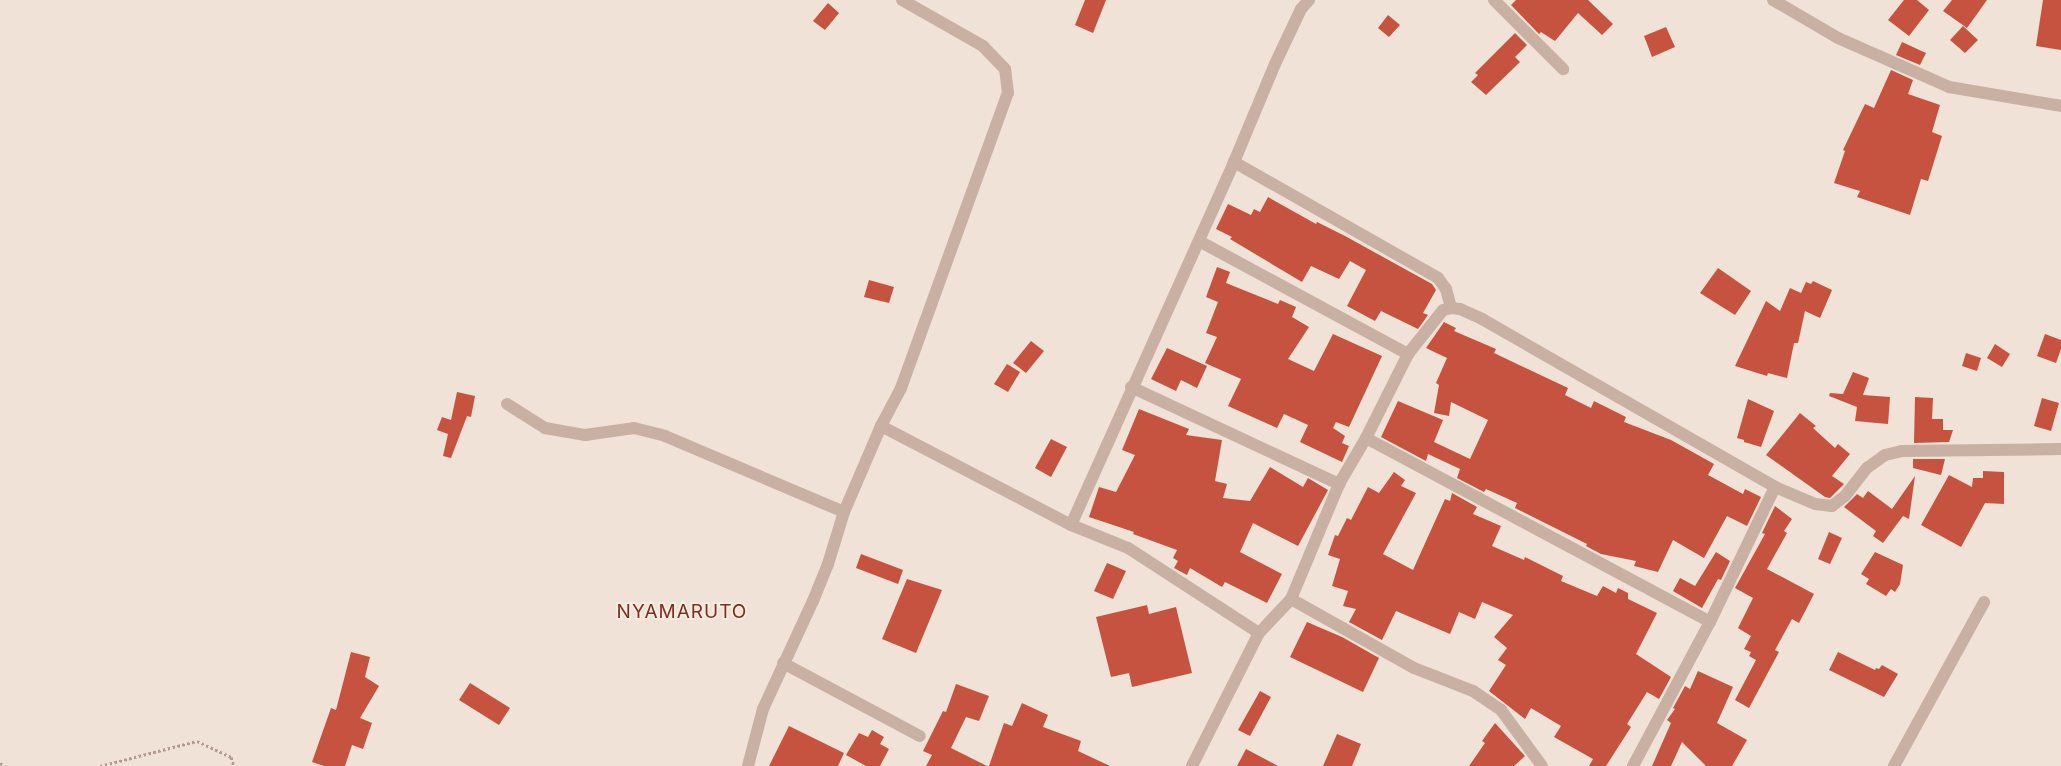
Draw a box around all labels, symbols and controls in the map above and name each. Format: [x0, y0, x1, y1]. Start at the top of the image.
district label: NYAMARUTO [615, 601, 749, 623]

